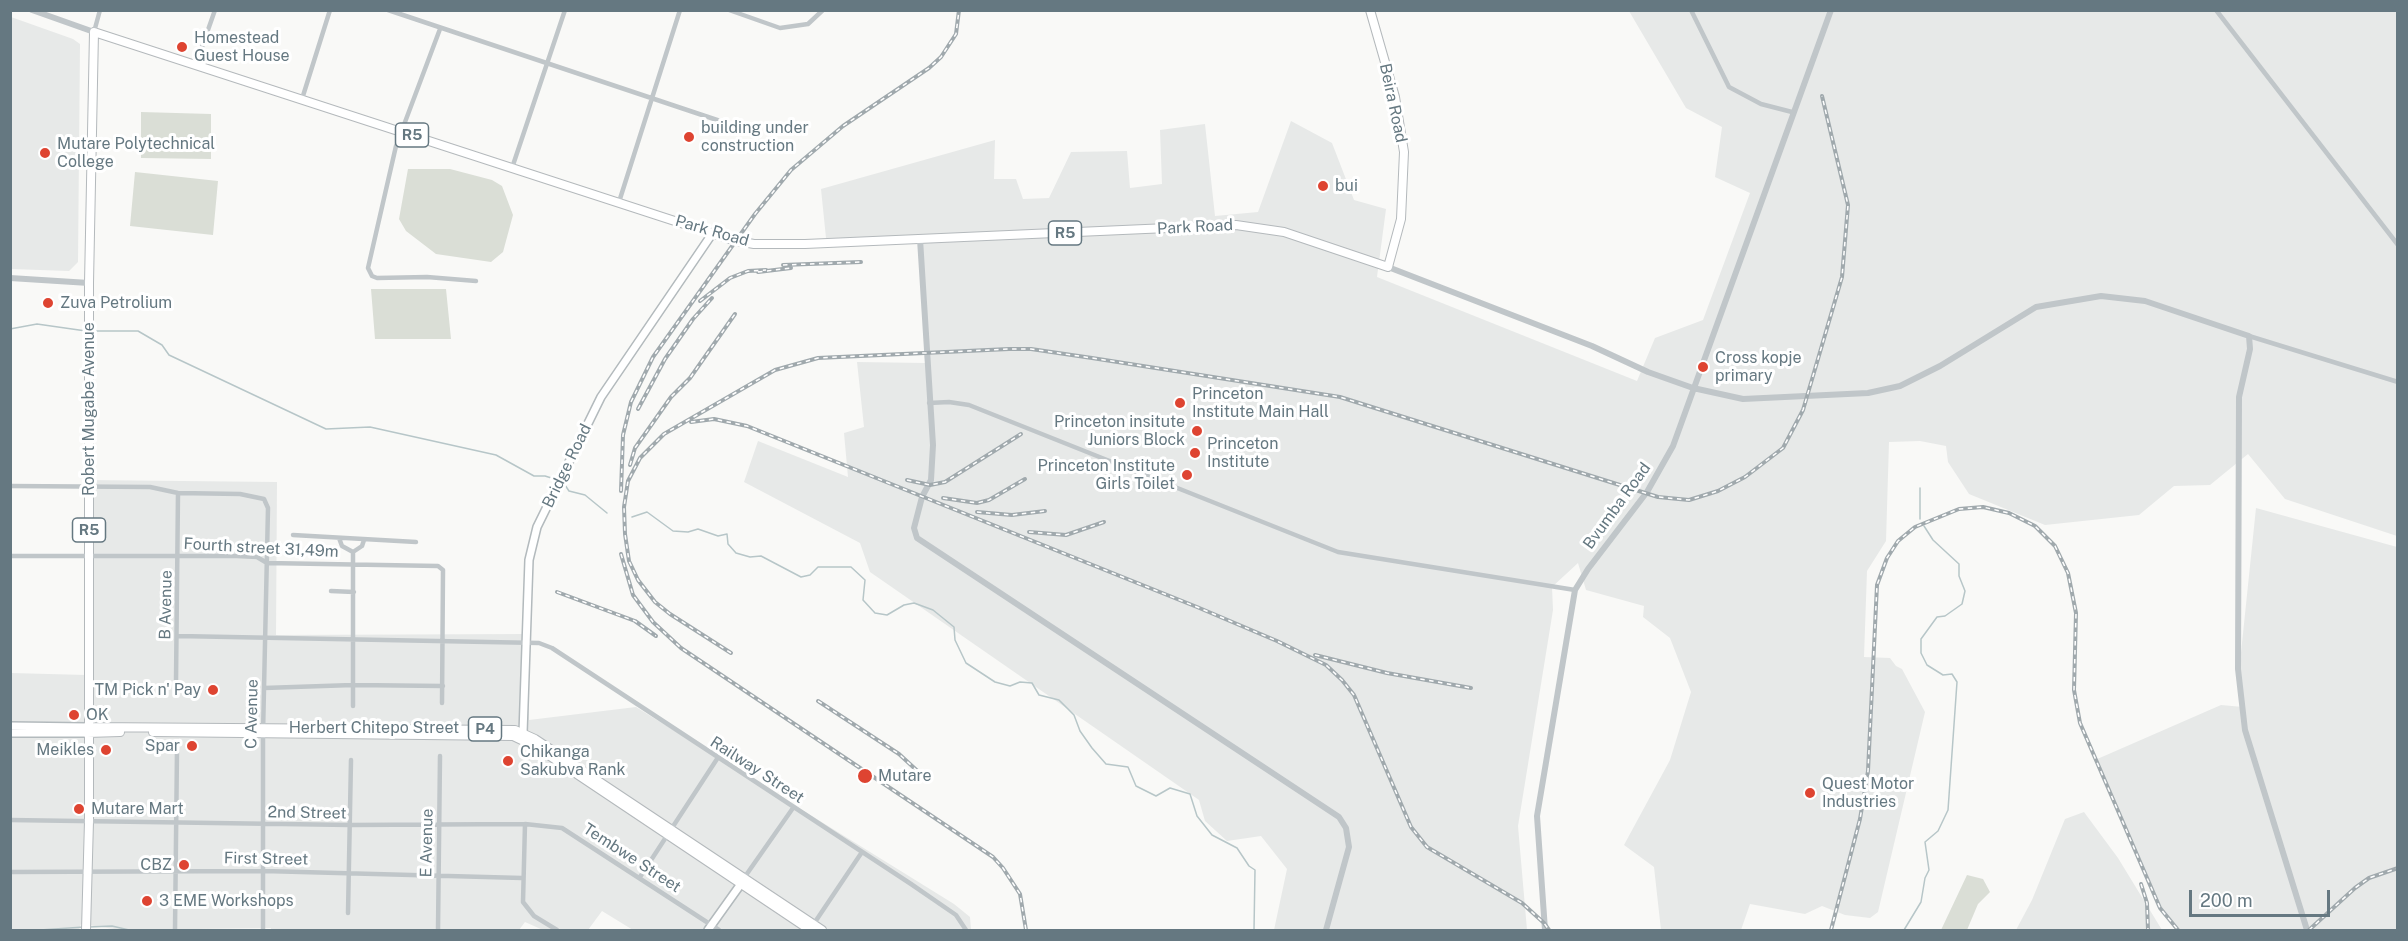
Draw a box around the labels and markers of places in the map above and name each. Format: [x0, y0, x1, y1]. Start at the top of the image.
place label: Homestead Guest House [194, 28, 290, 66]
marker: Homestead Guest House [175, 40, 189, 54]
place label: building under construction [701, 118, 809, 156]
marker: building under construction [682, 130, 696, 144]
place label: Mutare Polytechnical College [57, 134, 215, 172]
marker: Mutare Polytechnical College [38, 146, 52, 160]
place label: bui [1335, 176, 1358, 196]
marker: bui [1316, 179, 1330, 193]
place label: Zuva Petrolium [60, 293, 172, 313]
marker: Zuva Petrolium [41, 296, 55, 310]
place label: Cross kopje primary [1715, 348, 1802, 386]
marker: Cross kopje primary [1696, 360, 1710, 374]
place label: Princeton Institute Main Hall [1192, 384, 1329, 422]
marker: Princeton Institute Main Hall [1173, 396, 1187, 410]
place label: Princeton insitute Juniors Block [1054, 412, 1185, 450]
marker: Princeton insitute Juniors Block [1190, 424, 1204, 438]
place label: Princeton Institute [1207, 434, 1278, 472]
marker: Princeton Institute [1188, 446, 1202, 460]
place label: Princeton Institute Girls Toilet [1037, 456, 1175, 494]
marker: Princeton Institute Girls Toilet [1180, 468, 1194, 482]
place label: TM Pick n' Pay [94, 680, 201, 700]
marker: TM Pick n' Pay [206, 683, 220, 697]
place label: OK [86, 705, 109, 725]
marker: OK [67, 708, 81, 722]
place label: Spar [145, 736, 180, 756]
marker: Spar [185, 739, 199, 753]
place label: Meikles [36, 740, 94, 760]
place label: Chikanga Sakubva Rank [520, 742, 625, 780]
marker: Meikles [99, 743, 113, 757]
marker: Chikanga Sakubva Rank [501, 754, 515, 768]
place label: Mutare [878, 766, 932, 786]
marker: Mutare [856, 767, 874, 785]
place label: Quest Motor Industries [1822, 774, 1914, 812]
marker: Quest Motor Industries [1803, 786, 1817, 800]
place label: Mutare Mart [91, 799, 184, 819]
marker: Mutare Mart [72, 802, 86, 816]
place label: CBZ [140, 855, 172, 875]
marker: CBZ [177, 858, 191, 872]
place label: 3 EME Workshops [159, 891, 294, 911]
marker: 3 EME Workshops [140, 894, 154, 908]

